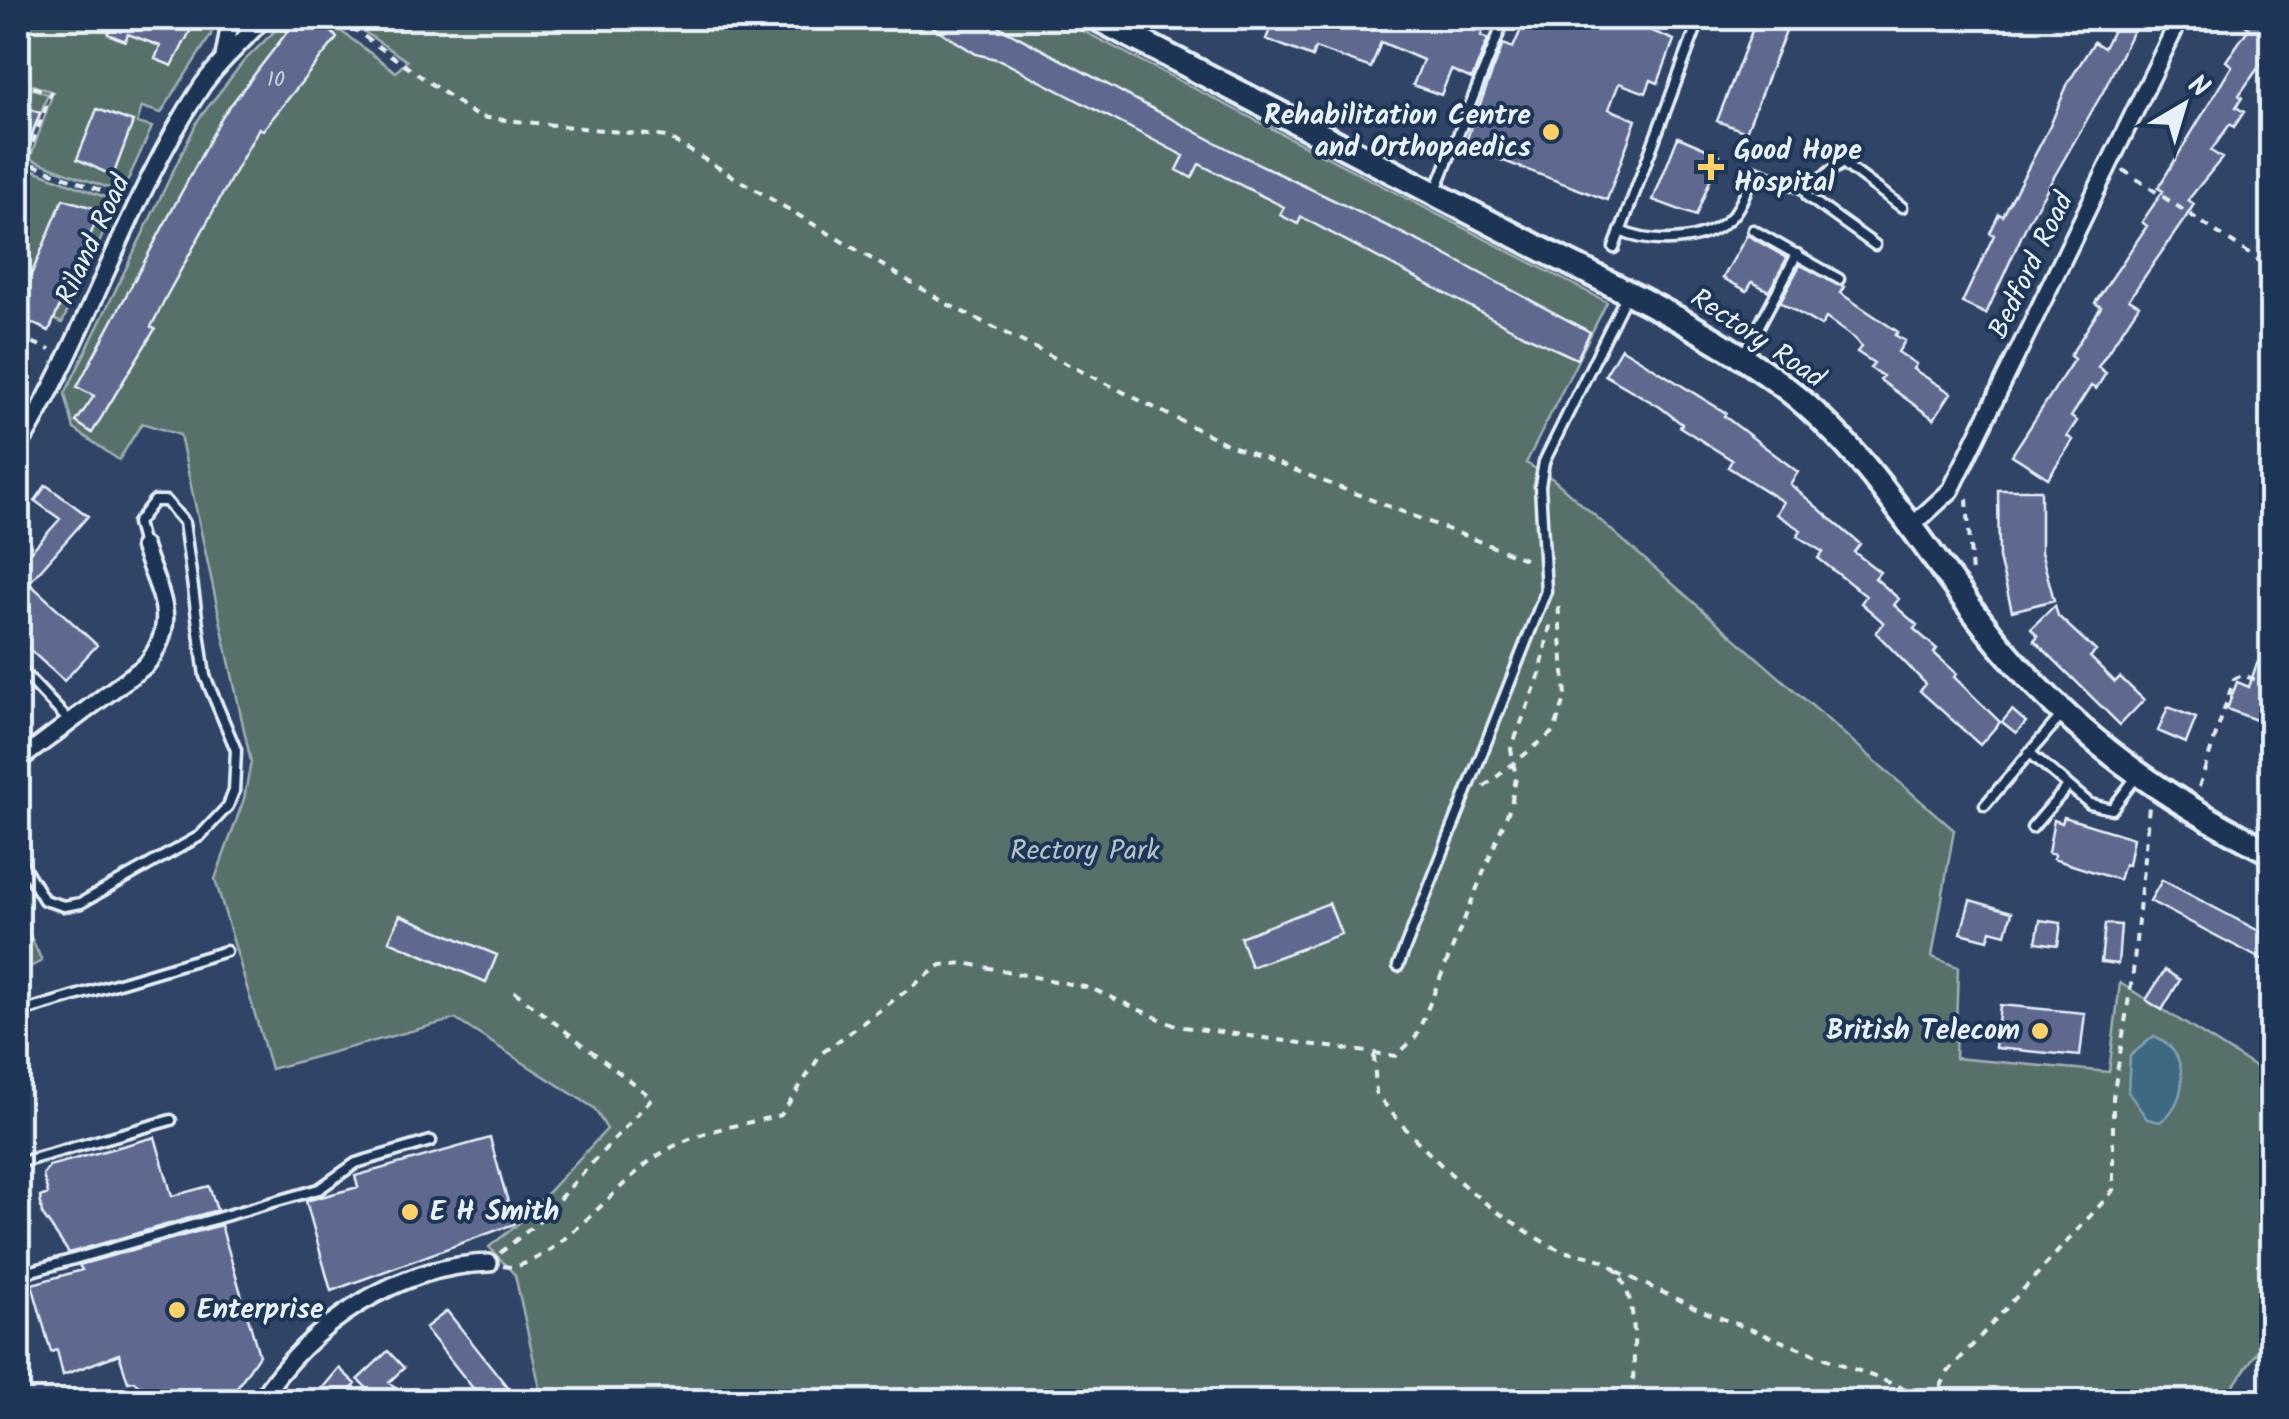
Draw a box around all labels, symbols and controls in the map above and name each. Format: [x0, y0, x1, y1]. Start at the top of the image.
north arrow [2134, 55, 2234, 155]
house number: 10 [267, 63, 285, 98]
text: N [2177, 64, 2219, 111]
place label: Rehabilitation Centre and Orthopaedics [1264, 94, 1531, 171]
marker: Rehabilitation Centre and Orthopaedics [1540, 121, 1562, 143]
place label: Good Hope Hospital [1734, 129, 1862, 206]
marker: Good Hope Hospital [1698, 154, 1724, 180]
street label: Riland Road [44, 166, 144, 313]
street label: Bedford Road [1977, 184, 2087, 347]
street label: Rectory Road [1680, 277, 1835, 401]
park label: Rectory Park [1010, 829, 1161, 874]
place label: British Telecom [1826, 1009, 2020, 1054]
marker: British Telecom [2029, 1020, 2051, 1042]
place label: E H Smith [430, 1190, 559, 1235]
marker: E H Smith [399, 1201, 421, 1223]
place label: Enterprise [197, 1288, 324, 1333]
marker: Enterprise [166, 1299, 188, 1321]

